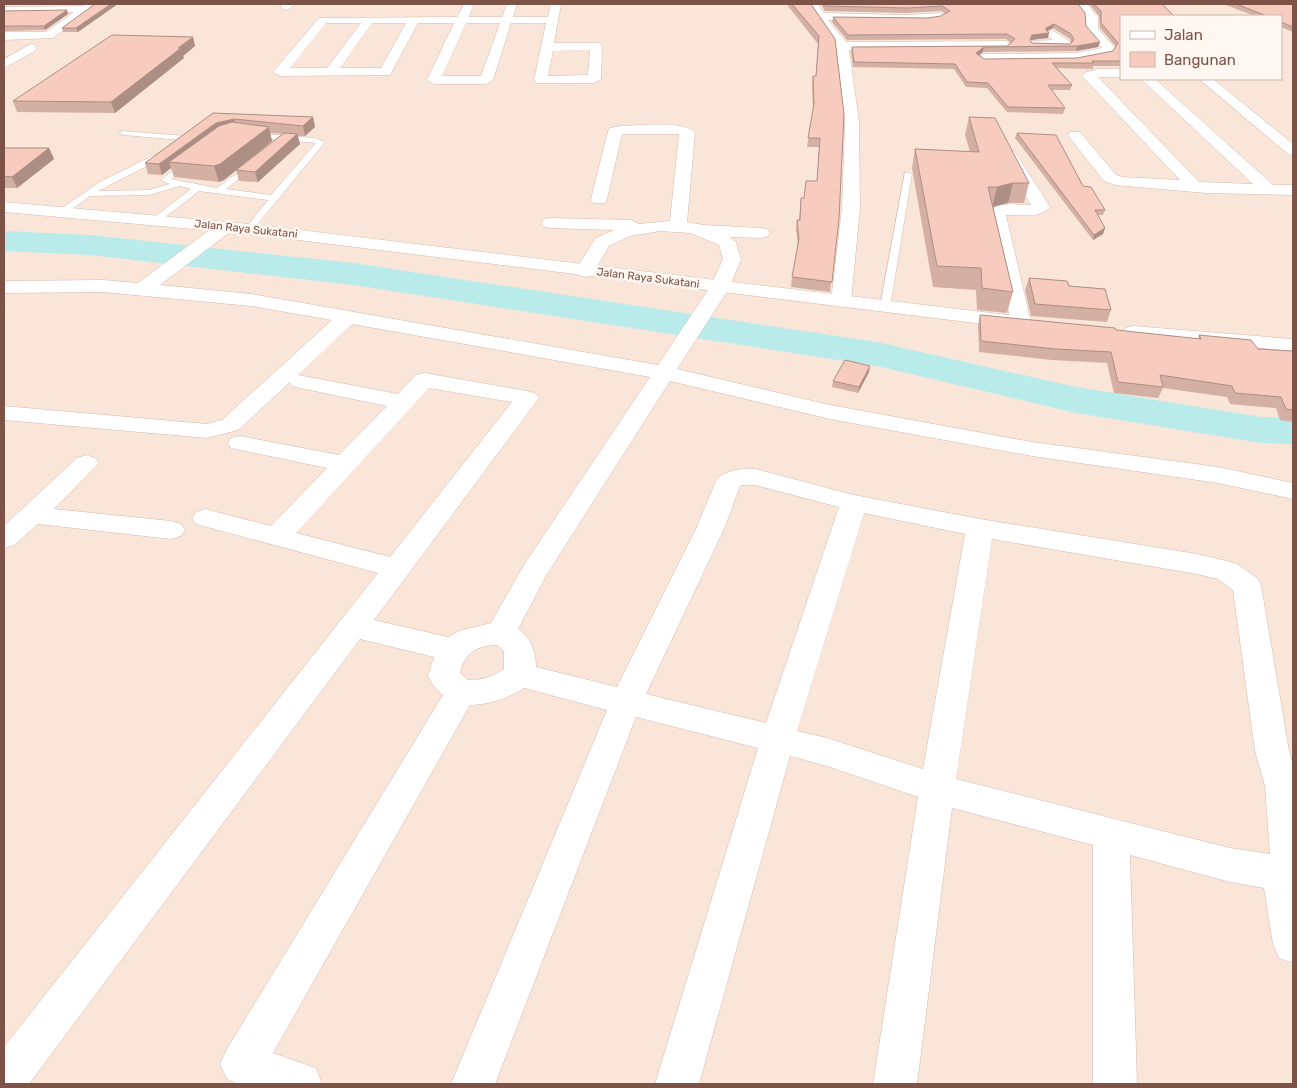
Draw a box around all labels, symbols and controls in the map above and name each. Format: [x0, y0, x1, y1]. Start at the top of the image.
legend [1120, 15, 1282, 80]
text: Jalan [1164, 26, 1203, 44]
text: Bangunan [1164, 51, 1236, 69]
street label: Jalan Raya Sukatani [194, 217, 298, 241]
street label: Jalan Raya Sukatani [596, 265, 700, 291]

